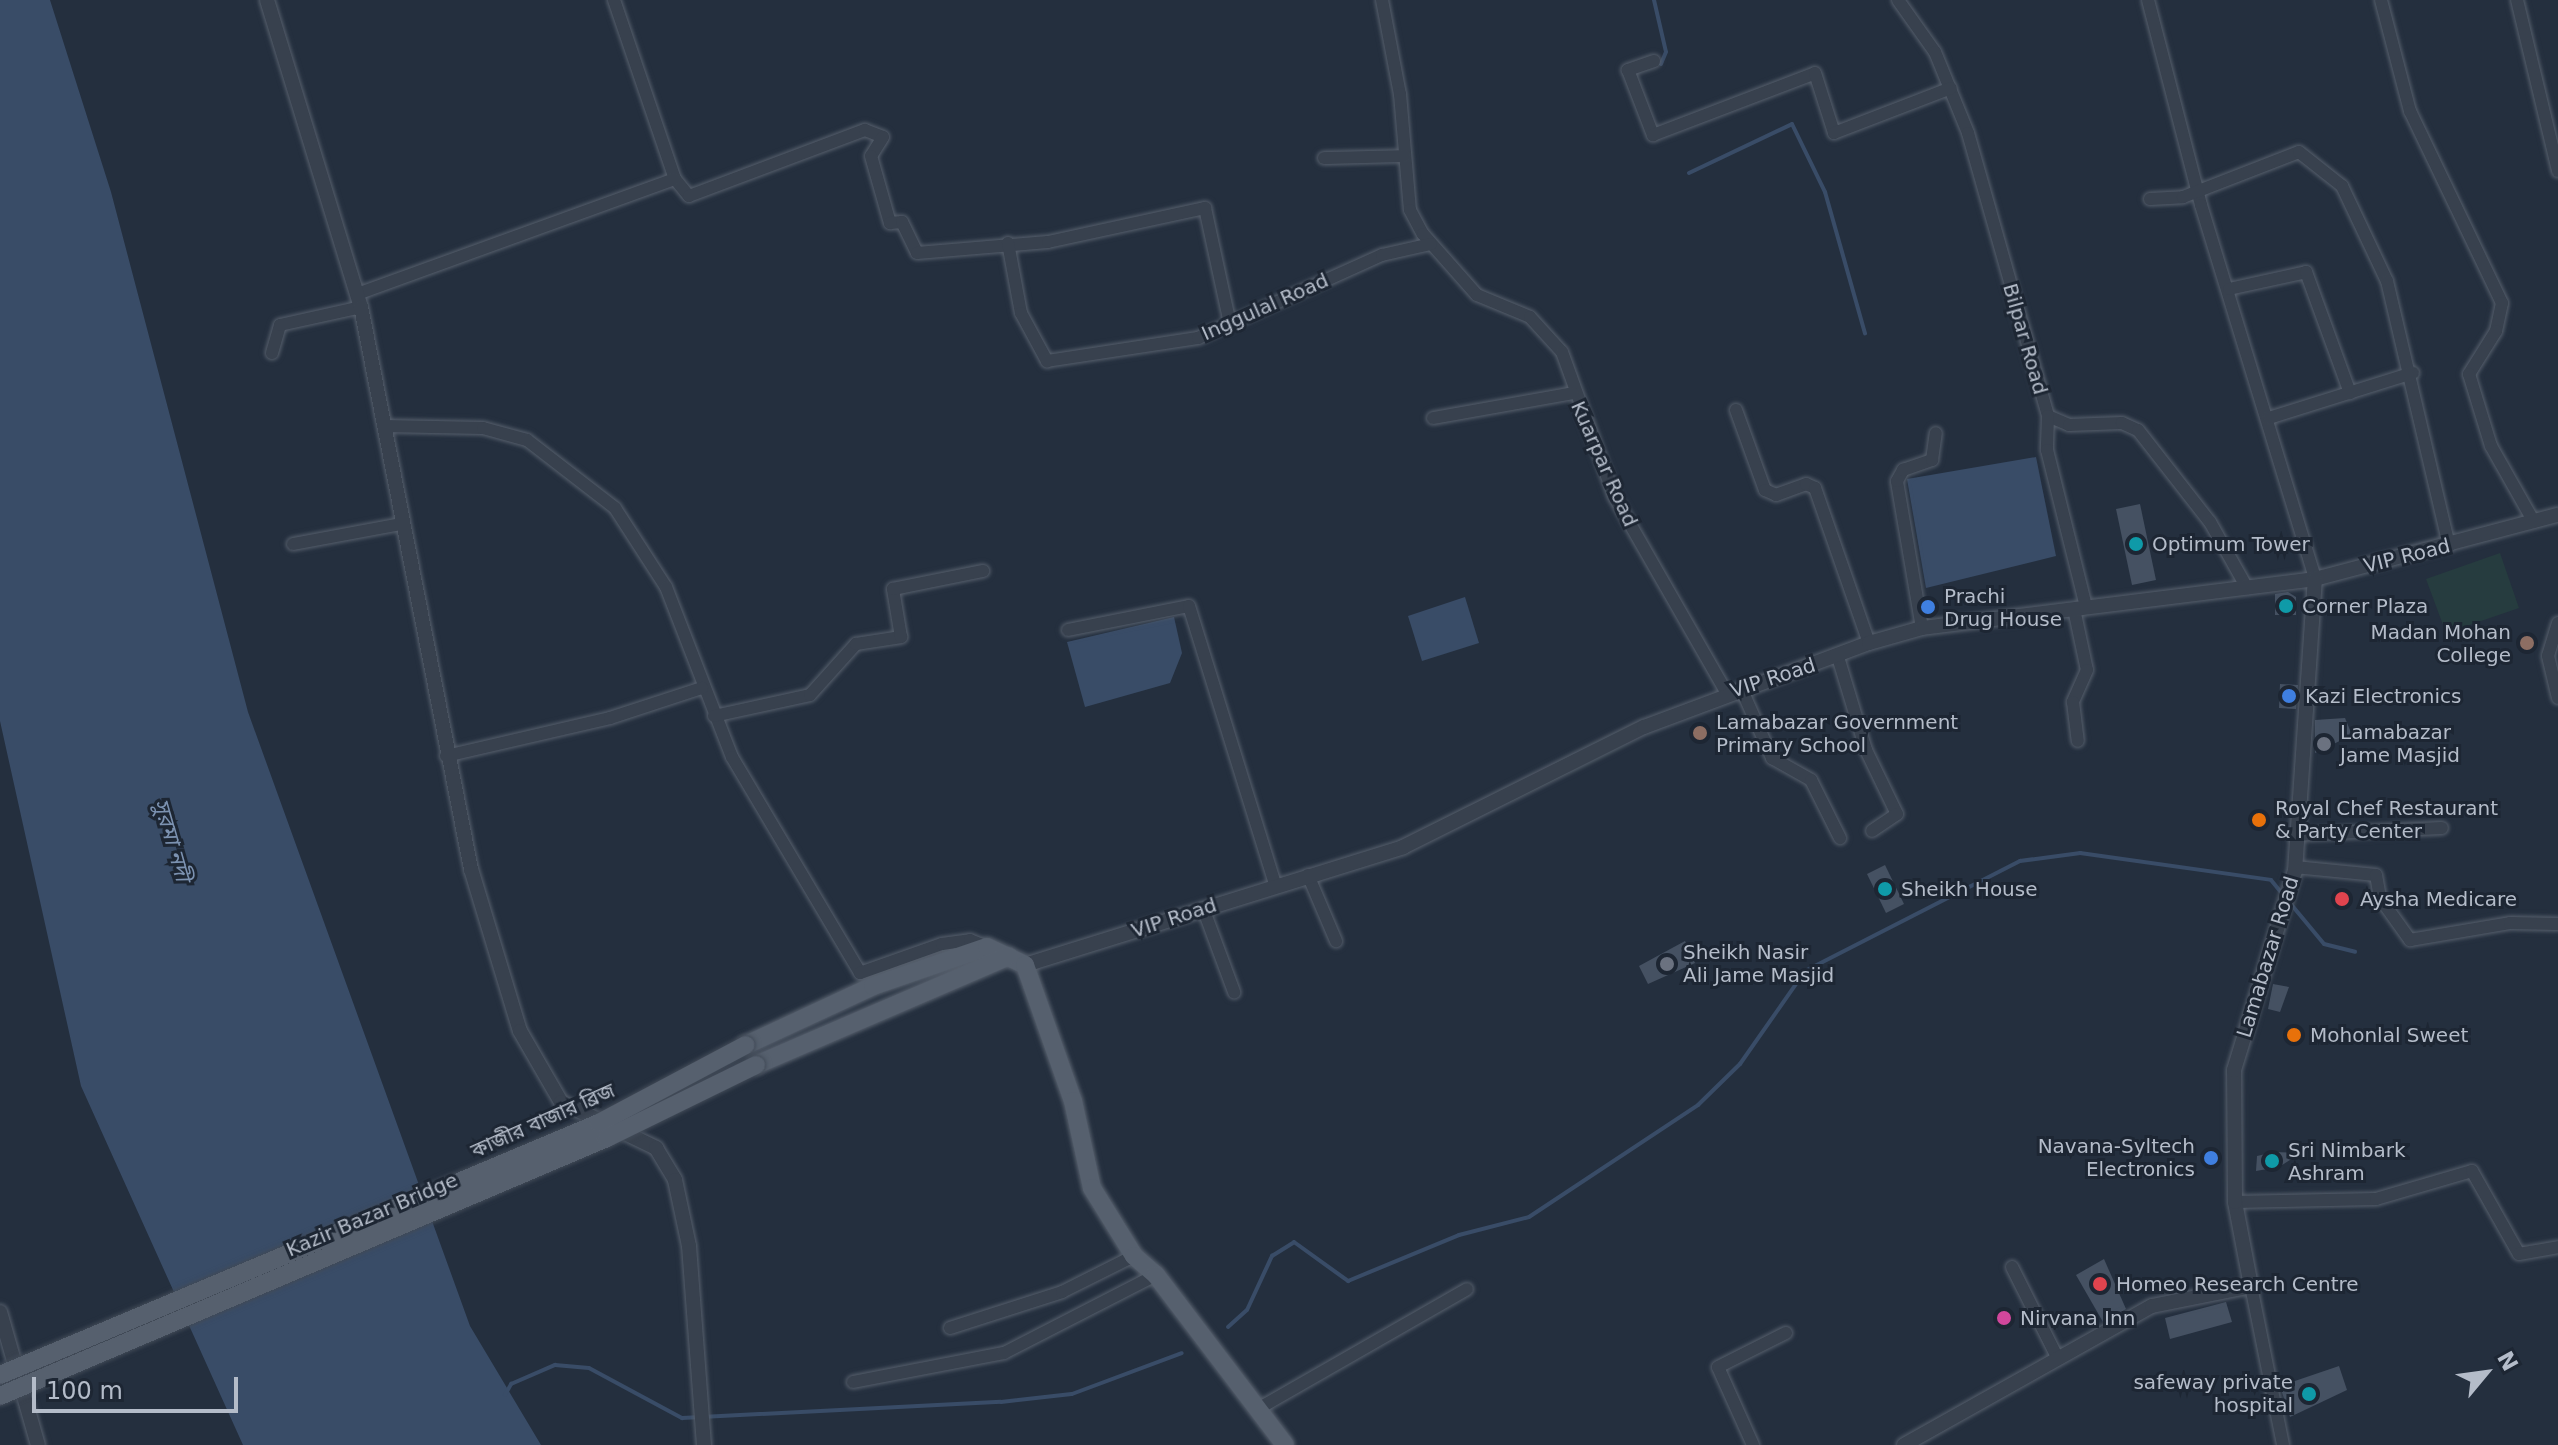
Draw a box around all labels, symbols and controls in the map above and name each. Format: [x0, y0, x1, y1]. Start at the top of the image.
street label: Inggulal Road [1198, 268, 1332, 346]
street label: Bilpar Road [1998, 281, 2052, 397]
street label: Kuarpar Road [1566, 397, 1642, 531]
place label: Optimum Tower [2152, 532, 2310, 556]
street label: VIP Road [2361, 534, 2453, 578]
marker: Optimum Tower [2127, 535, 2145, 553]
place label: Prachi Drug House [1944, 584, 2062, 631]
place label: Corner Plaza [2302, 594, 2428, 618]
marker: Corner Plaza [2277, 597, 2295, 615]
marker: Prachi Drug House [1919, 598, 1937, 616]
place label: Madan Mohan College [2370, 620, 2511, 667]
marker: Madan Mohan College [2518, 634, 2536, 652]
street label: VIP Road [1727, 653, 1819, 703]
place label: Kazi Electronics [2305, 684, 2461, 708]
marker: Kazi Electronics [2280, 687, 2298, 705]
place label: Lamabazar Government Primary School [1716, 710, 1958, 757]
place label: Lamabazar Jame Masjid [2340, 720, 2460, 767]
marker: Lamabazar Government Primary School [1691, 724, 1709, 742]
marker: Lamabazar Jame Masjid [2315, 735, 2333, 753]
water label: সুরমা নদী [148, 796, 196, 884]
place label: Royal Chef Restaurant & Party Center [2275, 796, 2498, 843]
marker: Royal Chef Restaurant & Party Center [2250, 811, 2268, 829]
street label: Lamabazar Road [2232, 873, 2304, 1041]
place label: Sheikh House [1901, 877, 2038, 901]
marker: Sheikh House [1876, 880, 1894, 898]
place label: Aysha Medicare [2360, 887, 2517, 911]
marker: Aysha Medicare [2331, 888, 2353, 910]
street label: VIP Road [1128, 893, 1220, 943]
place label: Sheikh Nasir Ali Jame Masjid [1683, 940, 1834, 987]
marker: Sheikh Nasir Ali Jame Masjid [1658, 955, 1676, 973]
place label: Mohonlal Sweet [2310, 1023, 2468, 1047]
marker: Mohonlal Sweet [2285, 1026, 2303, 1044]
street label: কাজীর বাজার ব্রিজ [467, 1079, 619, 1163]
place label: Navana-Syltech Electronics [2038, 1134, 2195, 1181]
place label: Sri Nimbark Ashram [2288, 1138, 2406, 1185]
marker: Navana-Syltech Electronics [2202, 1149, 2220, 1167]
marker: Sri Nimbark Ashram [2263, 1152, 2281, 1170]
street label: Kazir Bazar Bridge [283, 1168, 461, 1262]
place label: Homeo Research Centre [2116, 1272, 2359, 1296]
marker: Homeo Research Centre [2091, 1275, 2109, 1293]
place label: Nirvana Inn [2020, 1306, 2135, 1330]
marker: Nirvana Inn [1995, 1309, 2013, 1327]
north arrow [2446, 1333, 2526, 1413]
text: N [2492, 1347, 2523, 1375]
scale bar [36, 1361, 242, 1411]
place label: safeway private hospital [2133, 1370, 2293, 1417]
text: 100 m [46, 1377, 123, 1405]
marker: safeway private hospital [2300, 1385, 2318, 1403]

